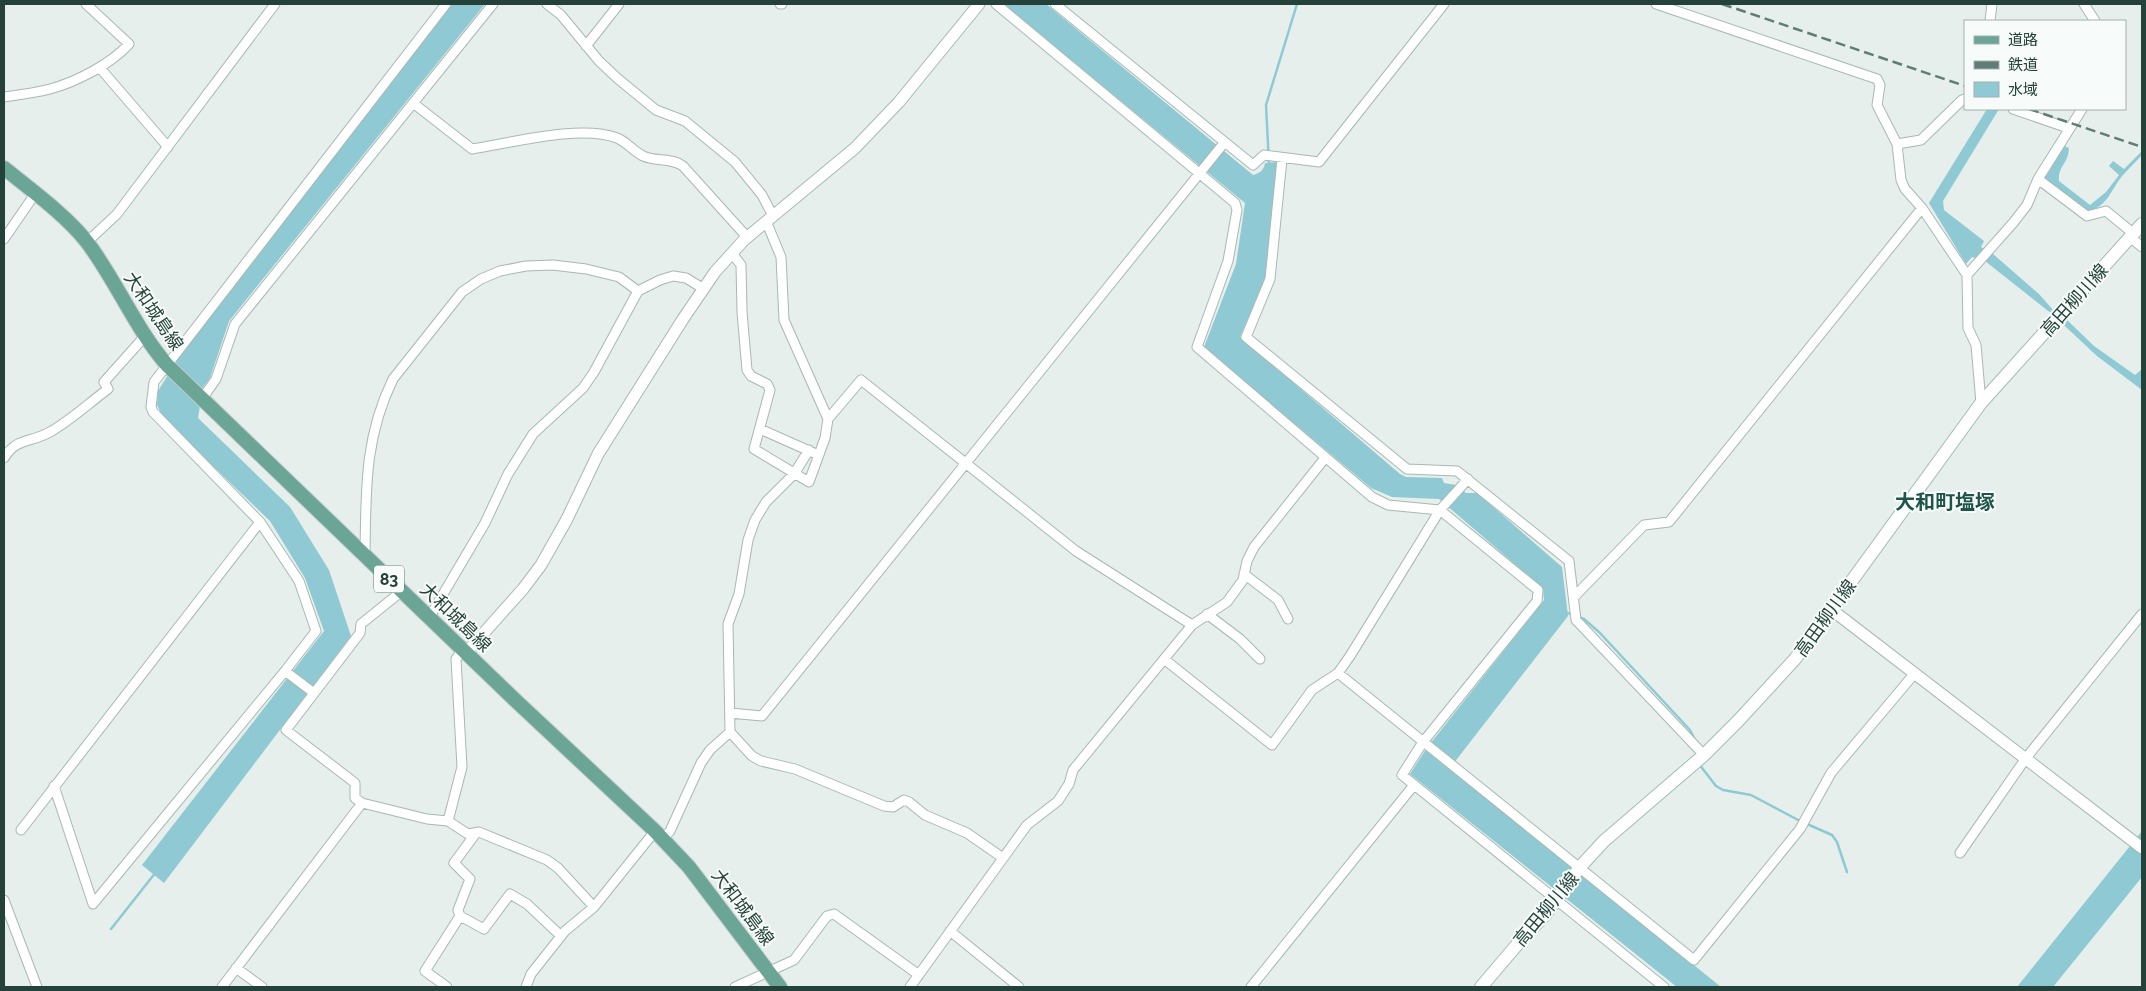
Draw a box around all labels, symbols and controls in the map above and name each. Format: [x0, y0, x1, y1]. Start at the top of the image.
legend [1964, 20, 2126, 110]
text: 道路 [2008, 31, 2038, 49]
text: 鉄道 [2008, 56, 2038, 74]
text: 水域 [2008, 81, 2038, 99]
street label: 高田柳川線 [2036, 260, 2112, 340]
street label: 大和城島線 [120, 268, 188, 354]
district label: 大和町塩塚 [1895, 490, 1995, 514]
road number: 83 [374, 566, 404, 592]
street label: 高田柳川線 [1790, 575, 1860, 661]
street label: 大和城島線 [416, 578, 496, 656]
street label: 大和城島線 [708, 865, 778, 949]
street label: 高田柳川線 [1509, 868, 1583, 950]

